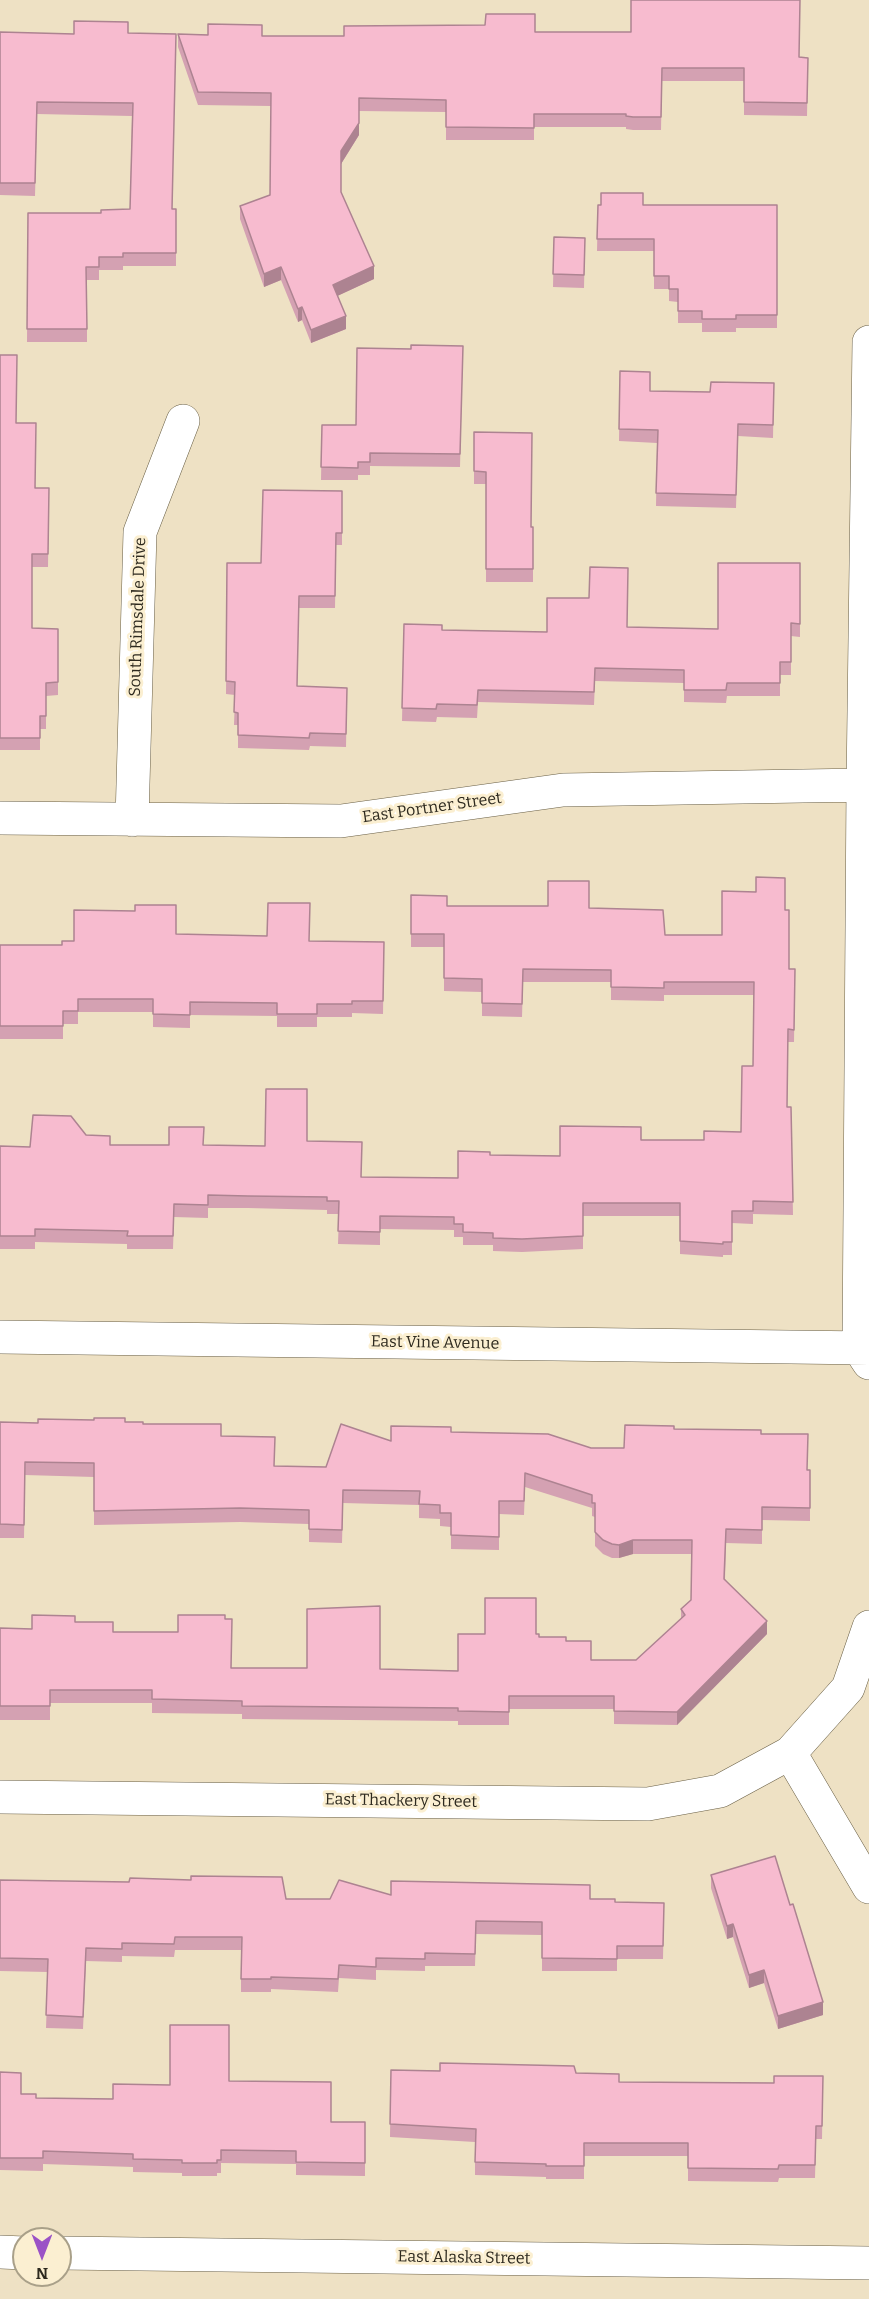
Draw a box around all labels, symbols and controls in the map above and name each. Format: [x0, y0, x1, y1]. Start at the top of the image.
street label: South Rimsdale Drive [126, 537, 150, 697]
street label: East Portner Street [361, 789, 503, 827]
street label: East Vine Avenue [371, 1332, 499, 1354]
street label: East Thackery Street [325, 1790, 477, 1812]
north arrow [12, 2227, 72, 2287]
street label: East Alaska Street [397, 2247, 531, 2269]
text: N [36, 2264, 48, 2283]

